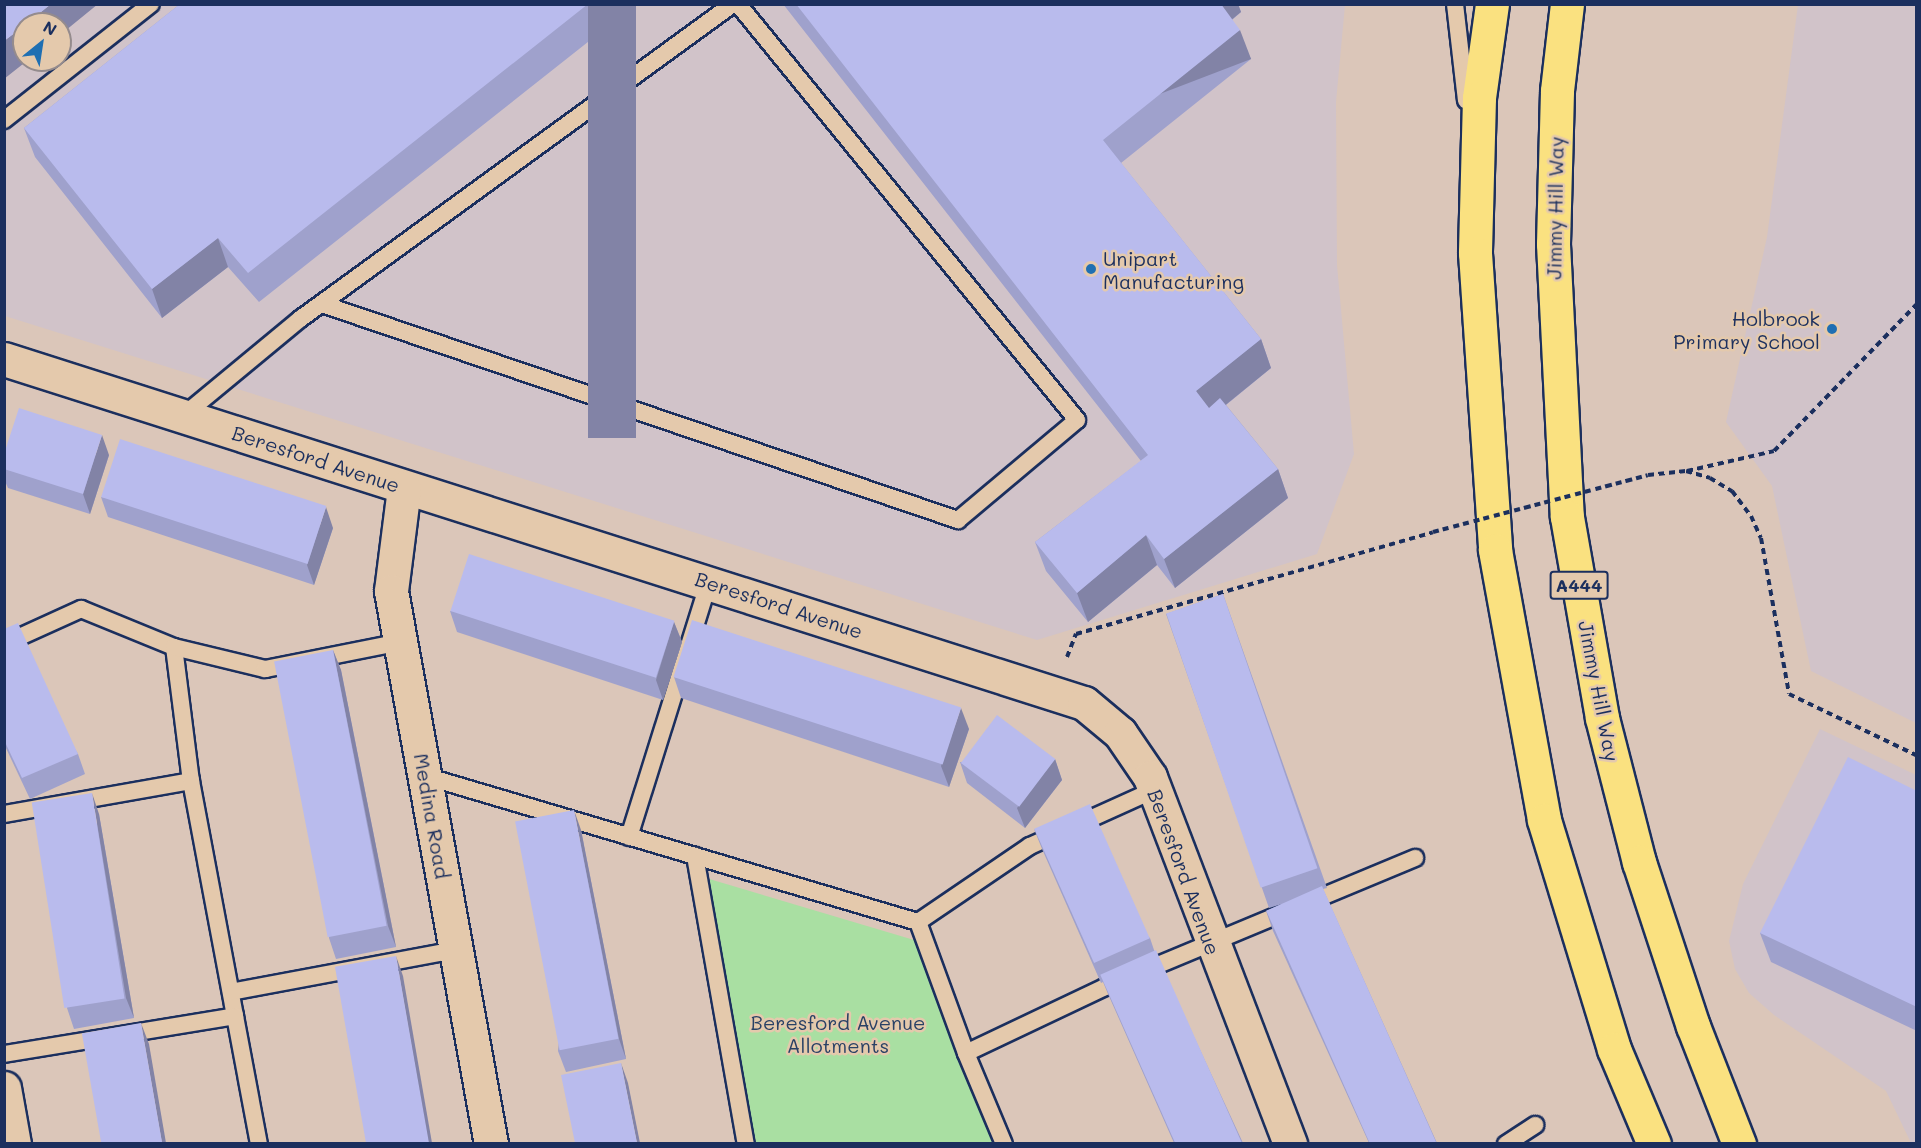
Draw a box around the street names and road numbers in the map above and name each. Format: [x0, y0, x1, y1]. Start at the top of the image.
street label: Jimmy Hill Way [1542, 136, 1568, 280]
street label: Beresford Avenue [229, 421, 403, 497]
street label: Beresford Avenue [692, 567, 866, 643]
road number: A444 [1549, 570, 1609, 600]
street label: Jimmy Hill Way [1574, 618, 1624, 764]
street label: Medina Road [409, 751, 455, 881]
street label: Beresford Avenue [1143, 786, 1225, 958]

